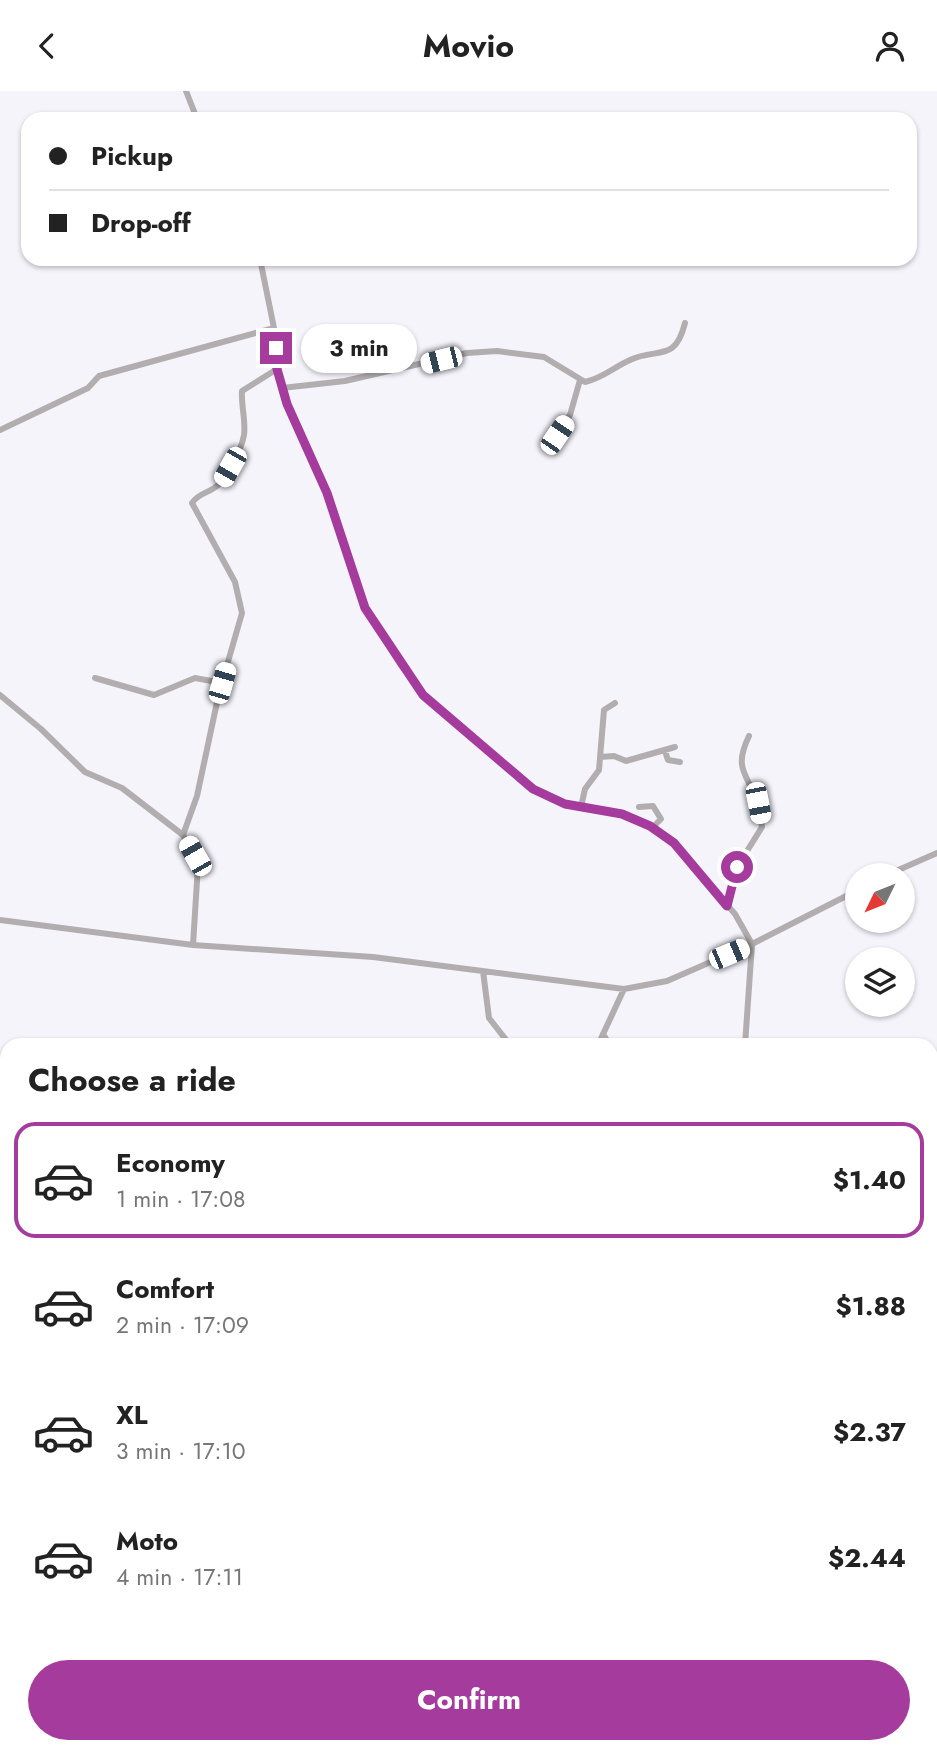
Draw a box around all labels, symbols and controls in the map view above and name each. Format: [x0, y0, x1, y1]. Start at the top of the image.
text: Movio [423, 23, 514, 69]
icon: back [28, 27, 66, 65]
icon: person [871, 27, 909, 65]
text: Pickup [91, 137, 173, 175]
text: Drop-off [91, 204, 191, 242]
callout: 3 min [300, 323, 416, 373]
text: 3 min [329, 331, 389, 365]
route end [260, 332, 292, 364]
car [419, 345, 464, 375]
car [537, 412, 578, 458]
car [211, 444, 250, 490]
car [207, 660, 238, 706]
car [744, 780, 773, 826]
car [176, 833, 215, 879]
route start [721, 851, 753, 883]
north arrow [845, 863, 915, 933]
map controls [845, 863, 915, 1017]
car [706, 936, 753, 972]
button: layers [845, 947, 915, 1017]
text: Choose a ride [28, 1057, 236, 1103]
text: Economy [116, 1144, 225, 1182]
icon: car [32, 1149, 95, 1212]
text: $1.40 [833, 1161, 906, 1199]
text: 1 min · 17:08 [116, 1182, 246, 1216]
text: Comfort [116, 1270, 214, 1308]
icon: car [32, 1275, 95, 1338]
text: $1.88 [836, 1287, 906, 1325]
text: 2 min · 17:09 [116, 1308, 249, 1342]
text: XL [116, 1396, 148, 1434]
icon: car [32, 1401, 95, 1464]
text: $2.37 [833, 1413, 906, 1451]
text: 3 min · 17:10 [116, 1434, 246, 1468]
text: Moto [116, 1522, 178, 1560]
icon: car [32, 1527, 95, 1590]
text: $2.44 [828, 1539, 906, 1577]
text: 4 min · 17:11 [116, 1560, 243, 1594]
button: Confirm [28, 1660, 910, 1740]

